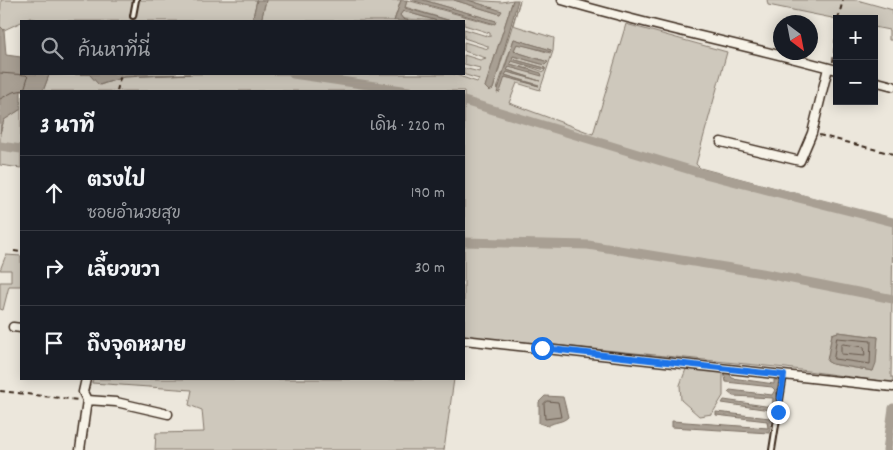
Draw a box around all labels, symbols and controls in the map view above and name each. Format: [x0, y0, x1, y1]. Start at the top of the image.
north arrow [773, 15, 818, 60]
map controls [833, 15, 878, 105]
button: + [833, 15, 878, 60]
search box [20, 20, 465, 75]
icon: search [38, 34, 66, 62]
text: ค้นหาที่นี่ [78, 39, 150, 66]
button: − [833, 60, 878, 105]
text: 3 นาที [40, 113, 95, 143]
text: เดิน · 220 m [370, 115, 445, 138]
text: ตรงไป [87, 169, 145, 196]
icon: ahead [40, 179, 68, 207]
text: 190 m [411, 182, 445, 205]
text: ซอยอำนวยสุข [87, 203, 181, 226]
icon: right [40, 254, 68, 282]
text: 30 m [415, 257, 445, 280]
text: เลี้ยวขวา [87, 259, 160, 286]
icon: arrive [40, 329, 68, 357]
text: ถึงจุดหมาย [87, 334, 186, 361]
route start [531, 337, 554, 360]
route end [767, 401, 790, 424]

